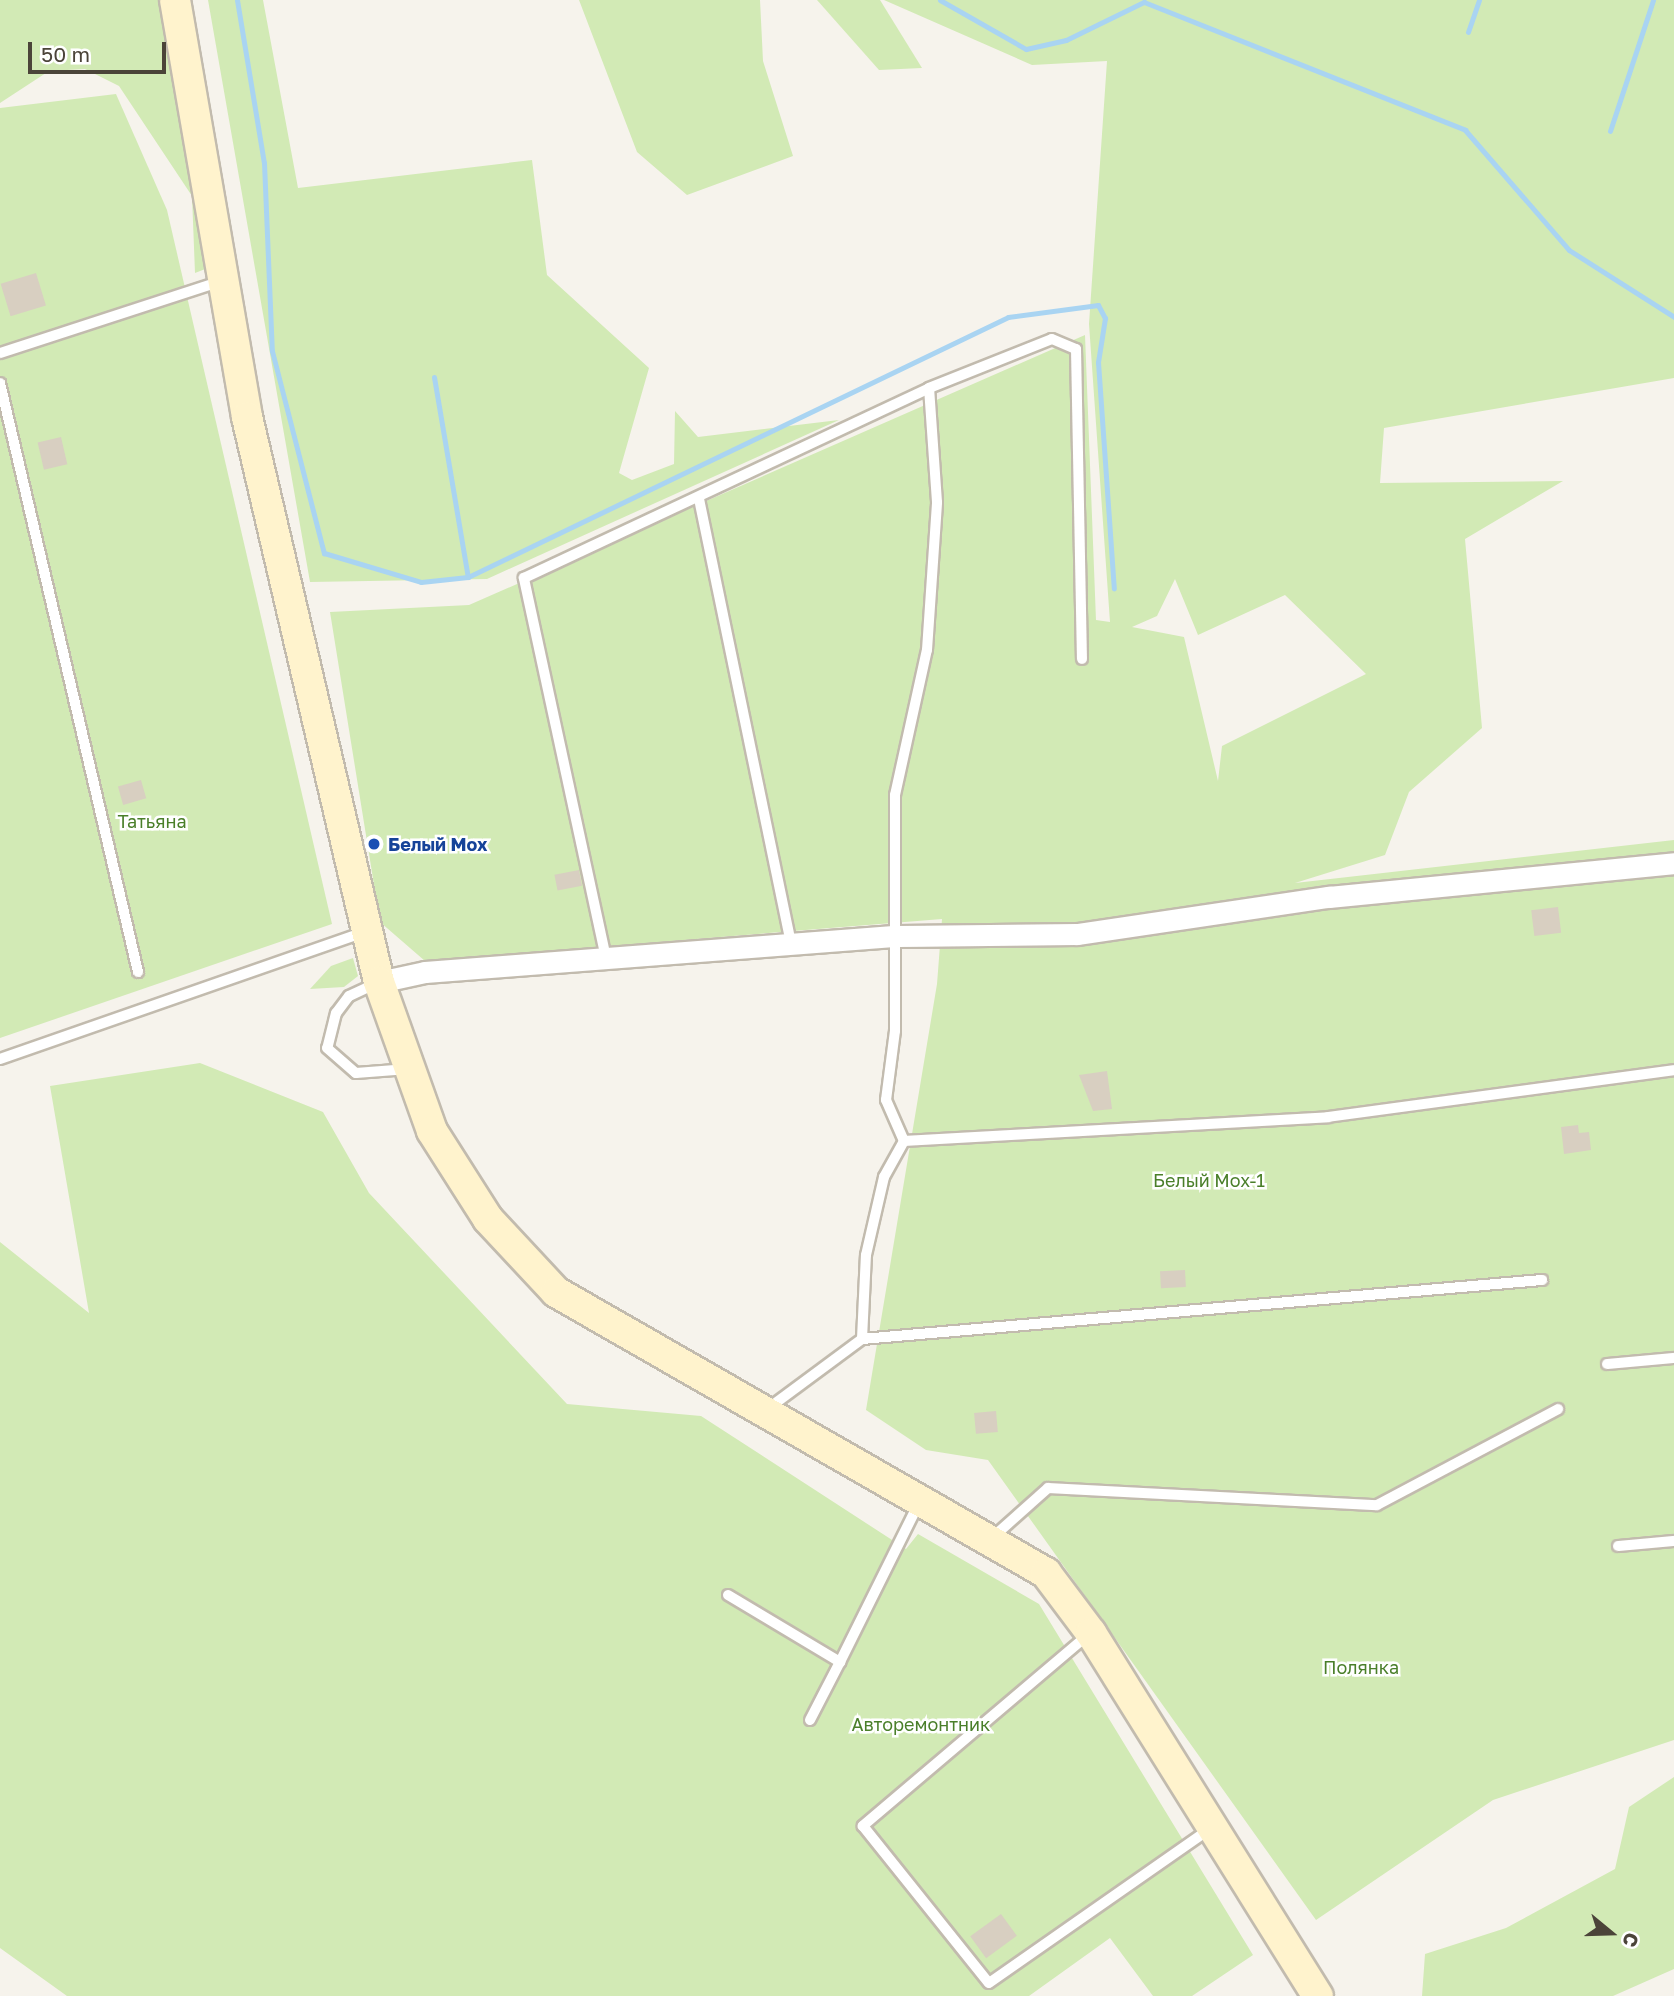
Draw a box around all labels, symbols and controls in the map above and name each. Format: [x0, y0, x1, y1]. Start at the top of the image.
scale bar [32, 28, 170, 72]
text: 50 m [41, 41, 90, 67]
park label: Татьяна [117, 810, 187, 832]
place label: Белый Мох [388, 833, 487, 855]
marker: Белый Мох [366, 836, 382, 852]
park label: Белый Мох-1 [1153, 1169, 1265, 1191]
park label: Полянка [1323, 1656, 1399, 1678]
park label: Авторемонтник [852, 1713, 990, 1735]
north arrow [1576, 1898, 1646, 1968]
text: С [1618, 1930, 1644, 1950]

